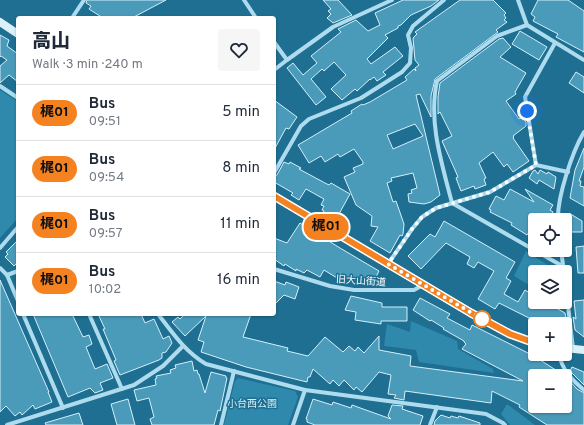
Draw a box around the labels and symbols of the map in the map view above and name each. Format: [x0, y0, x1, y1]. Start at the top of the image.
your location [517, 101, 537, 121]
line badge: 梶01 [303, 214, 349, 240]
street label: 旧大山街道 [336, 273, 386, 290]
unlabelled marker [473, 310, 491, 328]
park label: 小台西公園 [227, 398, 277, 411]

